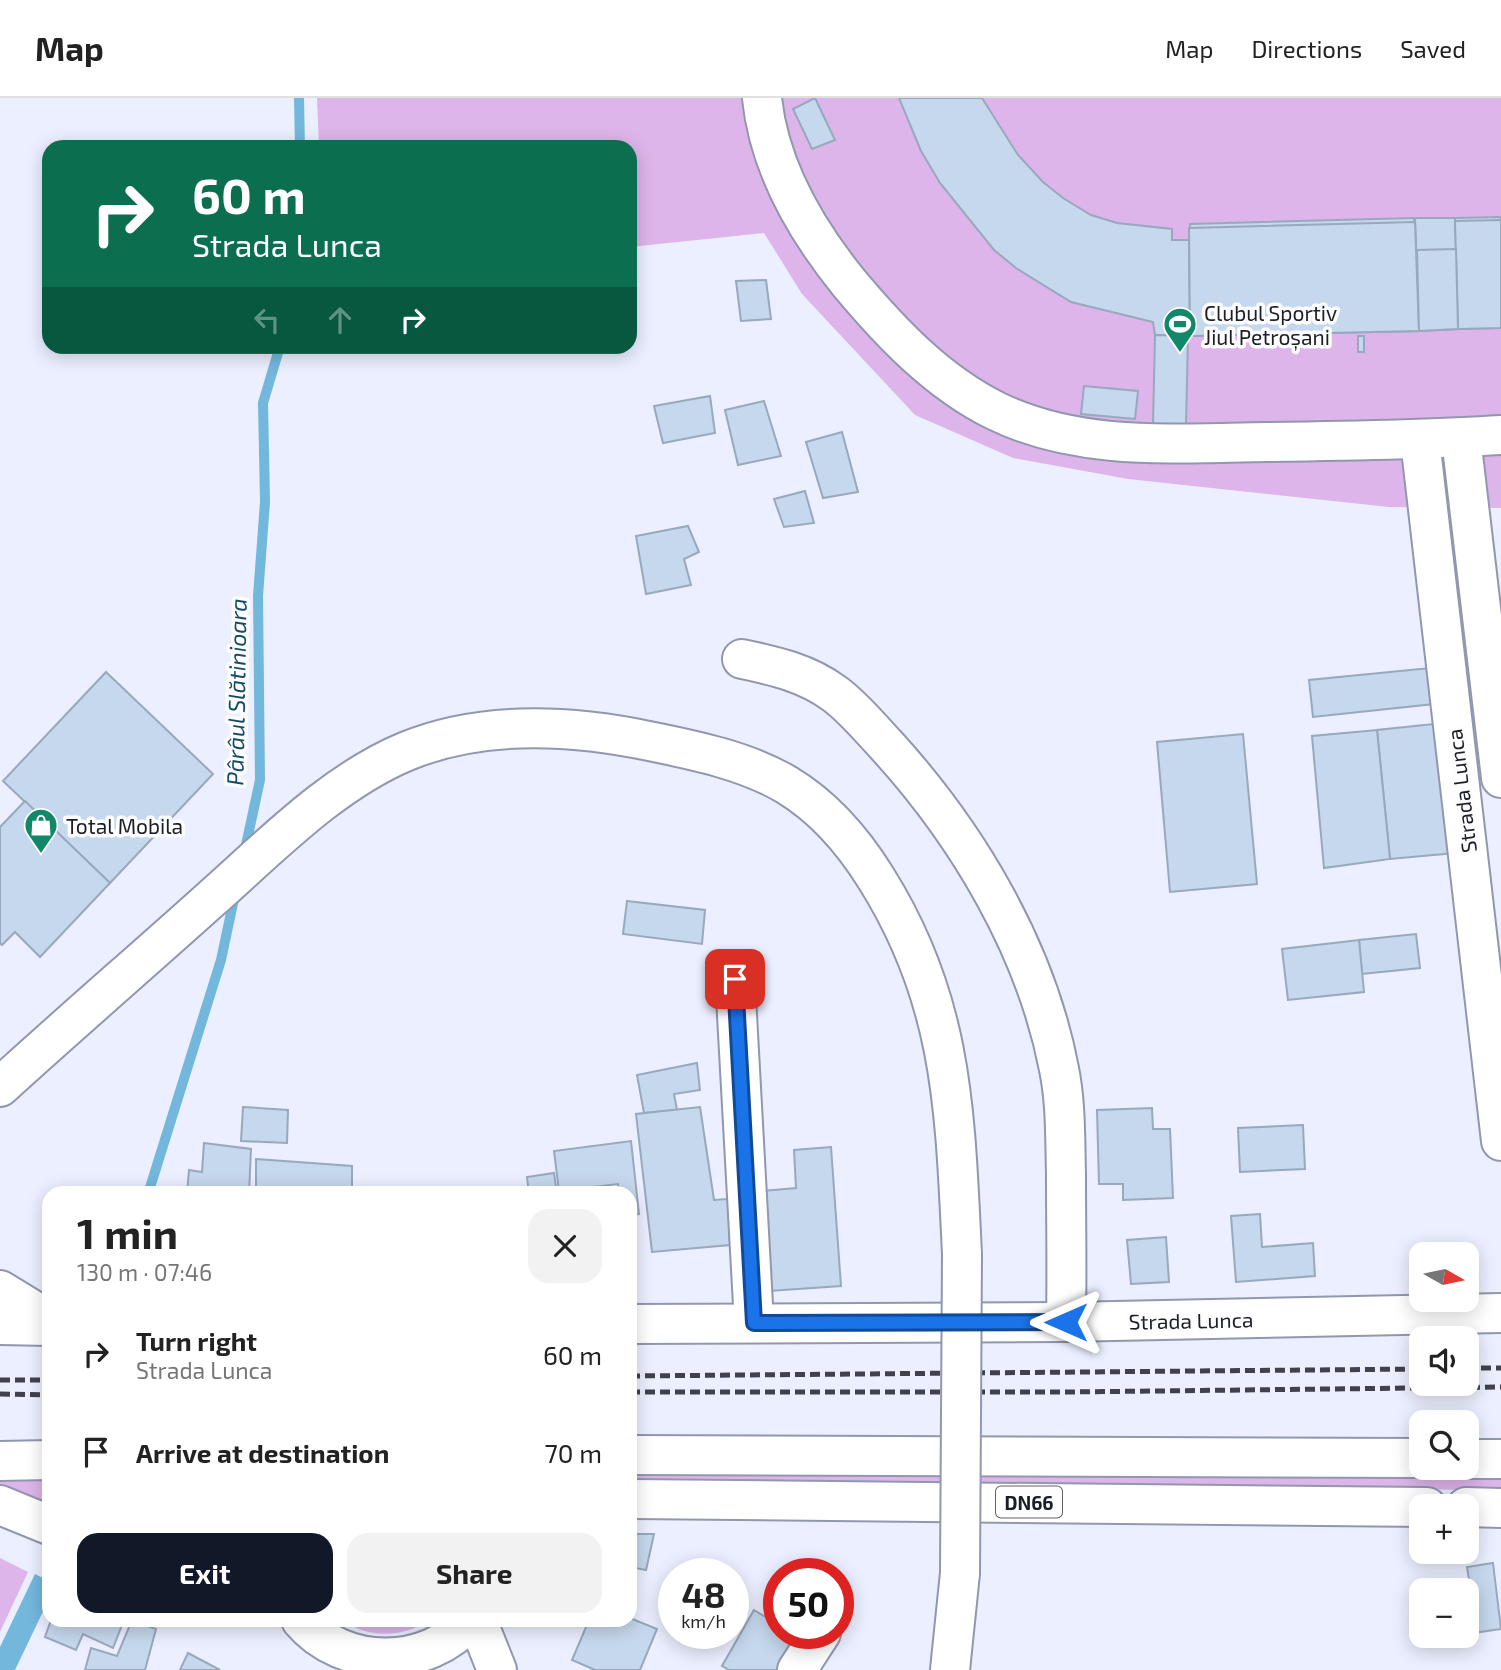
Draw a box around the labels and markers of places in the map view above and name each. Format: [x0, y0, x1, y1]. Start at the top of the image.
place label: Clubul Sportiv Jiul Petroșani [1204, 300, 1337, 351]
sports icon: Clubul Sportiv Jiul Petroșani [1161, 305, 1199, 354]
shop icon: Total Mobila [22, 806, 60, 855]
place label: Total Mobila [66, 813, 183, 838]
pin [705, 949, 765, 1009]

